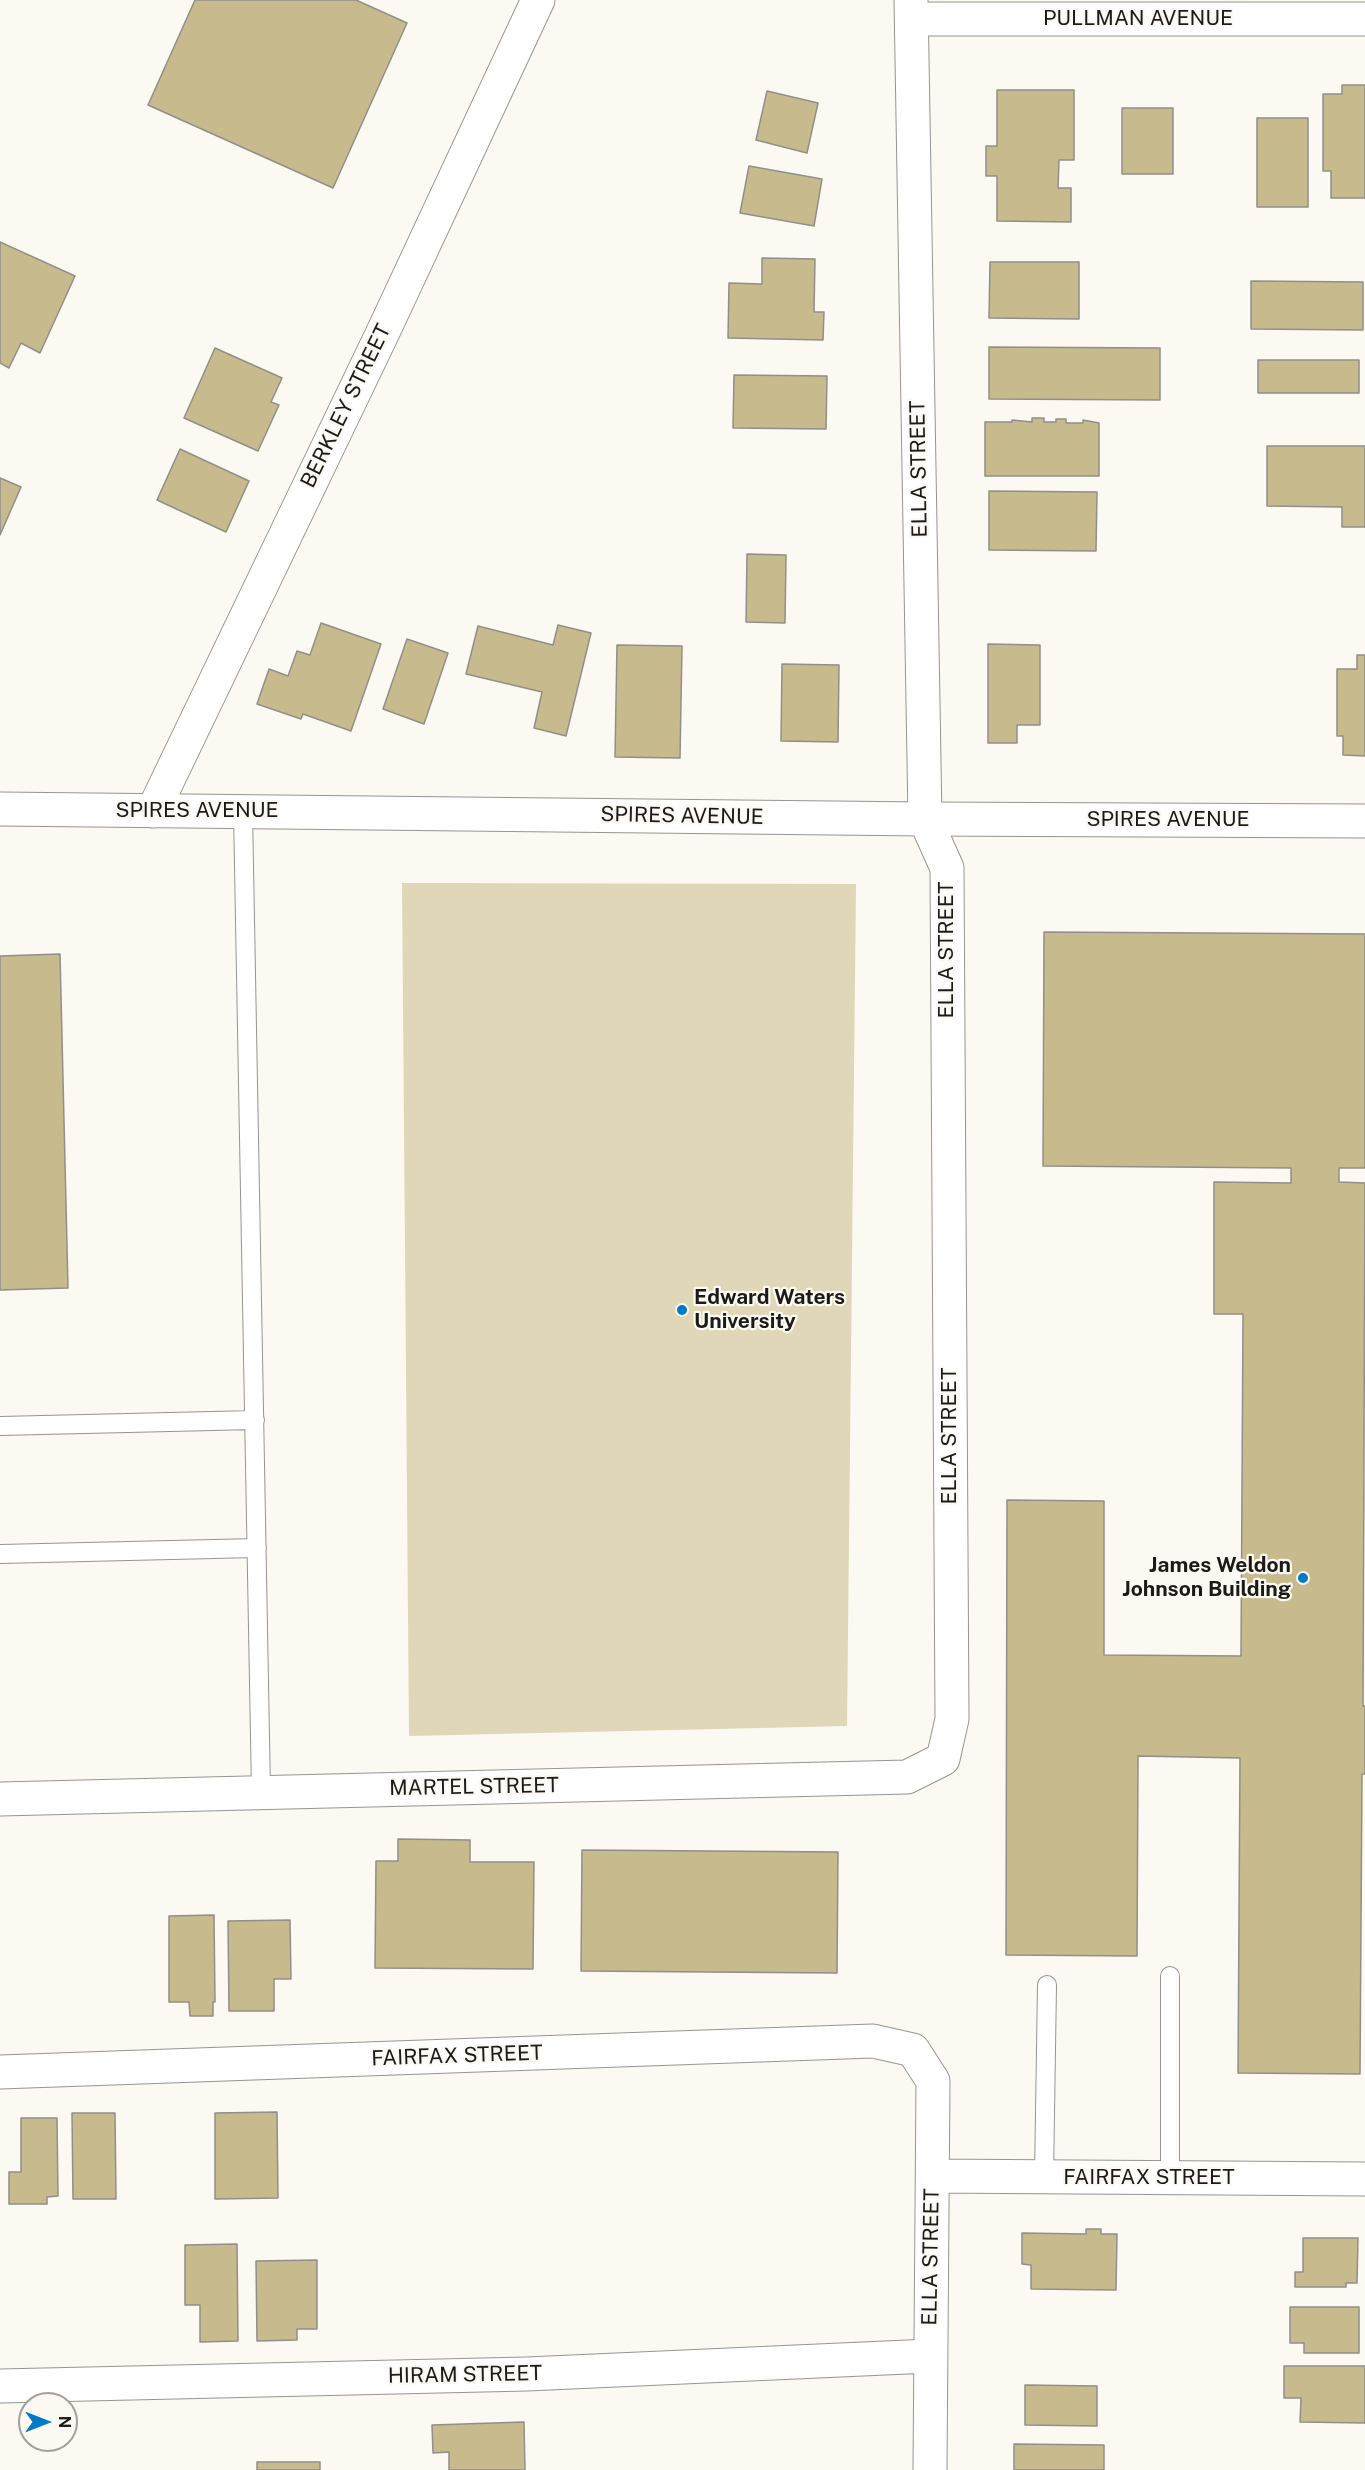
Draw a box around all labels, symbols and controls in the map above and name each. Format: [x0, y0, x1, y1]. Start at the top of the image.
street label: PULLMAN AVENUE [1043, 6, 1233, 32]
street label: BERKLEY STREET [295, 320, 397, 492]
street label: ELLA STREET [905, 400, 933, 538]
street label: SPIRES AVENUE [115, 798, 279, 824]
street label: SPIRES AVENUE [600, 802, 764, 830]
street label: SPIRES AVENUE [1086, 807, 1250, 833]
street label: ELLA STREET [934, 881, 960, 1019]
place label: Edward Waters University [694, 1285, 845, 1335]
marker: Edward Waters University [675, 1303, 689, 1317]
street label: ELLA STREET [937, 1367, 963, 1505]
place label: James Weldon Johnson Building [1122, 1553, 1291, 1603]
marker: James Weldon Johnson Building [1296, 1571, 1310, 1585]
street label: MARTEL STREET [389, 1773, 559, 1801]
street label: FAIRFAX STREET [371, 2040, 543, 2072]
street label: FAIRFAX STREET [1063, 2165, 1235, 2191]
street label: ELLA STREET [917, 2188, 945, 2326]
street label: HIRAM STREET [388, 2361, 542, 2389]
north arrow [18, 2392, 78, 2452]
text: N [55, 2416, 74, 2428]

